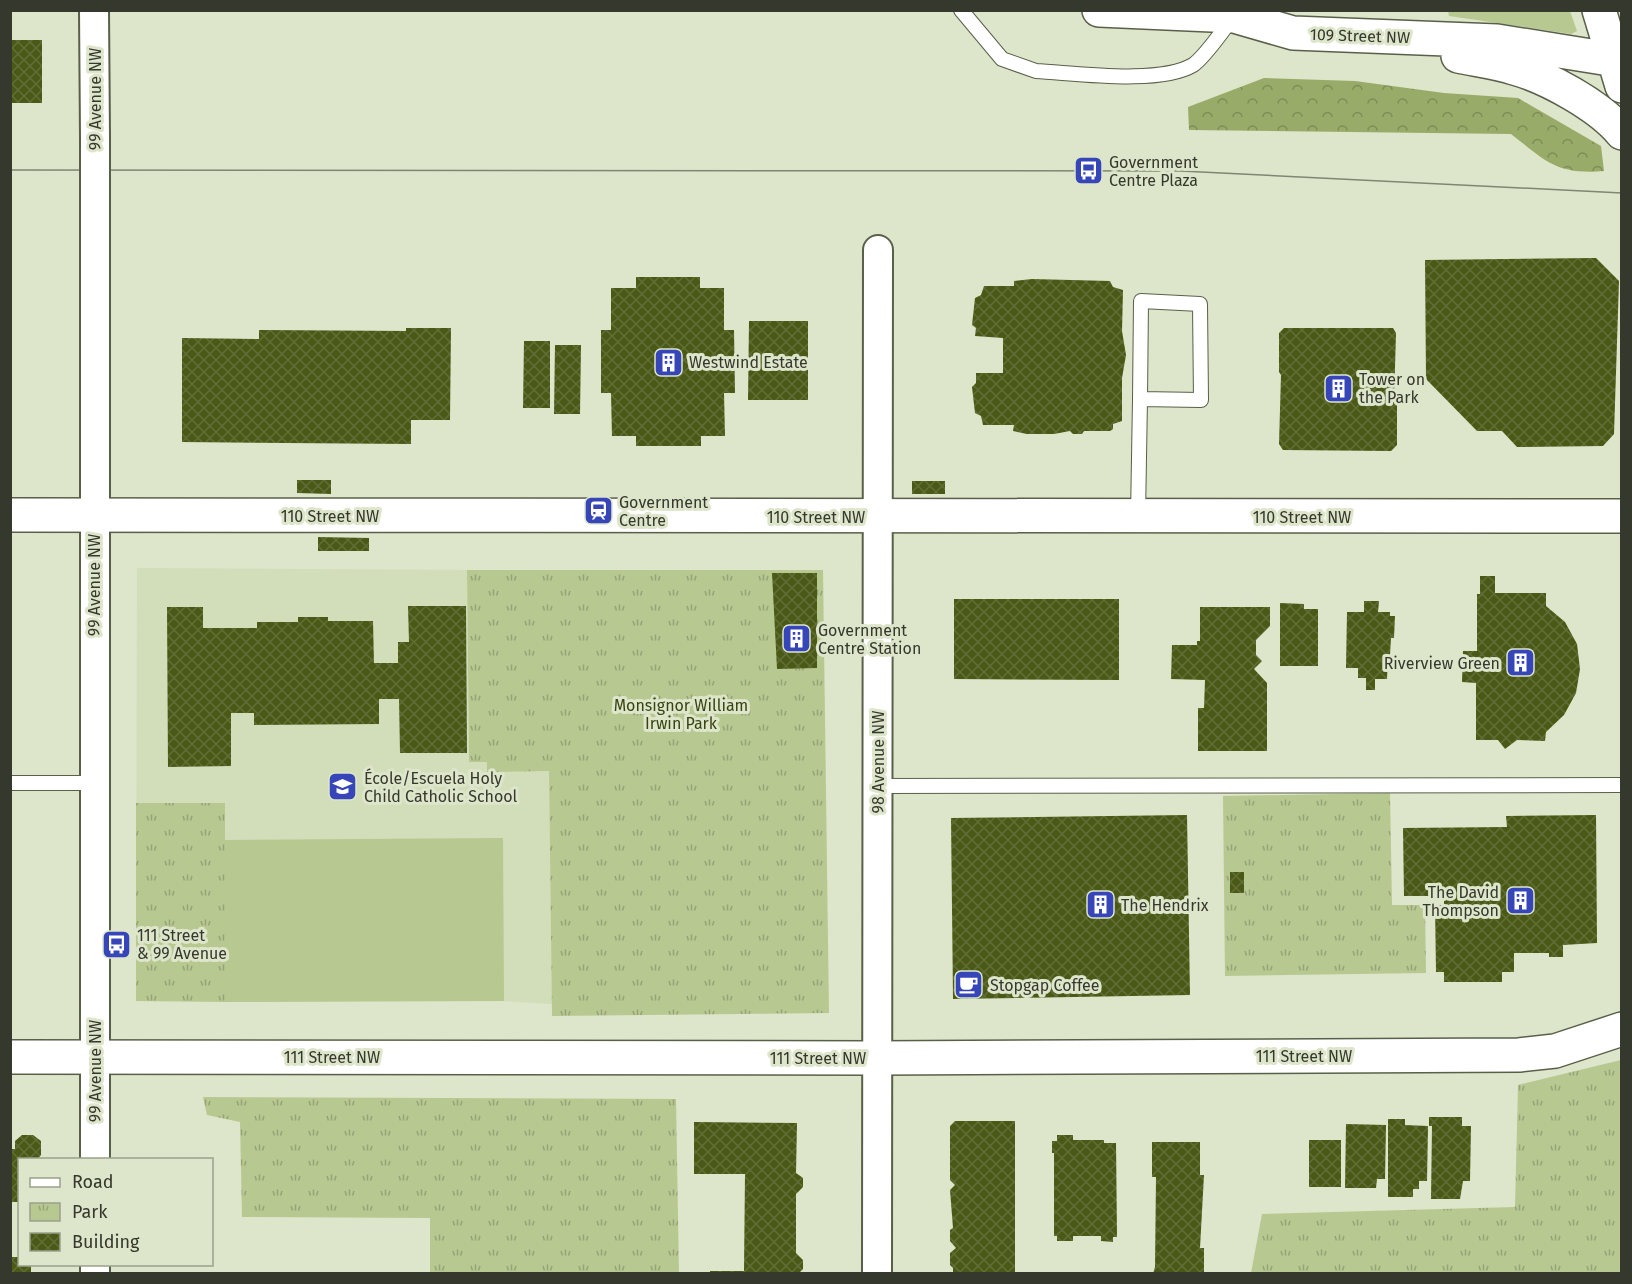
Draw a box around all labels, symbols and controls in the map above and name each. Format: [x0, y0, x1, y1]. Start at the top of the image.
street label: 109 Street NW [1310, 25, 1410, 47]
street label: 99 Avenue NW [86, 48, 105, 150]
place label: Government Centre Plaza [1109, 153, 1198, 190]
bus stop icon: Government Centre Plaza [1072, 155, 1104, 187]
building icon: Westwind Estate [652, 346, 684, 378]
place label: Westwind Estate [689, 353, 808, 372]
place label: Tower on the Park [1359, 370, 1425, 407]
building icon: Tower on the Park [1322, 372, 1354, 404]
place label: Government Centre [619, 493, 708, 530]
station icon: Government Centre [582, 495, 614, 527]
street label: 110 Street NW [281, 507, 379, 526]
street label: 110 Street NW [767, 508, 865, 527]
street label: 110 Street NW [1253, 508, 1351, 527]
street label: 99 Avenue NW [85, 534, 104, 636]
place label: Government Centre Station [818, 621, 921, 658]
building icon: Government Centre Station [781, 623, 813, 655]
building icon: Riverview Green [1505, 647, 1537, 679]
place label: Riverview Green [1384, 654, 1500, 673]
park label: Monsignor William Irwin Park [614, 696, 748, 733]
street label: 98 Avenue NW [869, 711, 888, 813]
place label: École/Escuela Holy Child Catholic School [364, 768, 518, 806]
school or university icon: École/Escuela Holy Child Catholic School [327, 771, 359, 803]
place label: The David Thompson [1423, 883, 1499, 920]
building icon: The David Thompson [1504, 885, 1536, 917]
building icon: The Hendrix [1084, 889, 1116, 921]
place label: The Hendrix [1121, 896, 1209, 915]
place label: 111 Street & 99 Avenue [137, 926, 227, 963]
bus stop icon: 111 Street & 99 Avenue [100, 928, 132, 960]
cafe icon: Stopgap Coffee [953, 969, 985, 1001]
place label: Stopgap Coffee [990, 976, 1100, 995]
street label: 99 Avenue NW [86, 1020, 105, 1122]
street label: 111 Street NW [1256, 1047, 1352, 1066]
street label: 111 Street NW [284, 1048, 380, 1067]
street label: 111 Street NW [770, 1049, 866, 1068]
legend [18, 1158, 213, 1266]
text: Road [72, 1171, 114, 1193]
text: Park [72, 1201, 108, 1223]
text: Building [72, 1231, 140, 1253]

